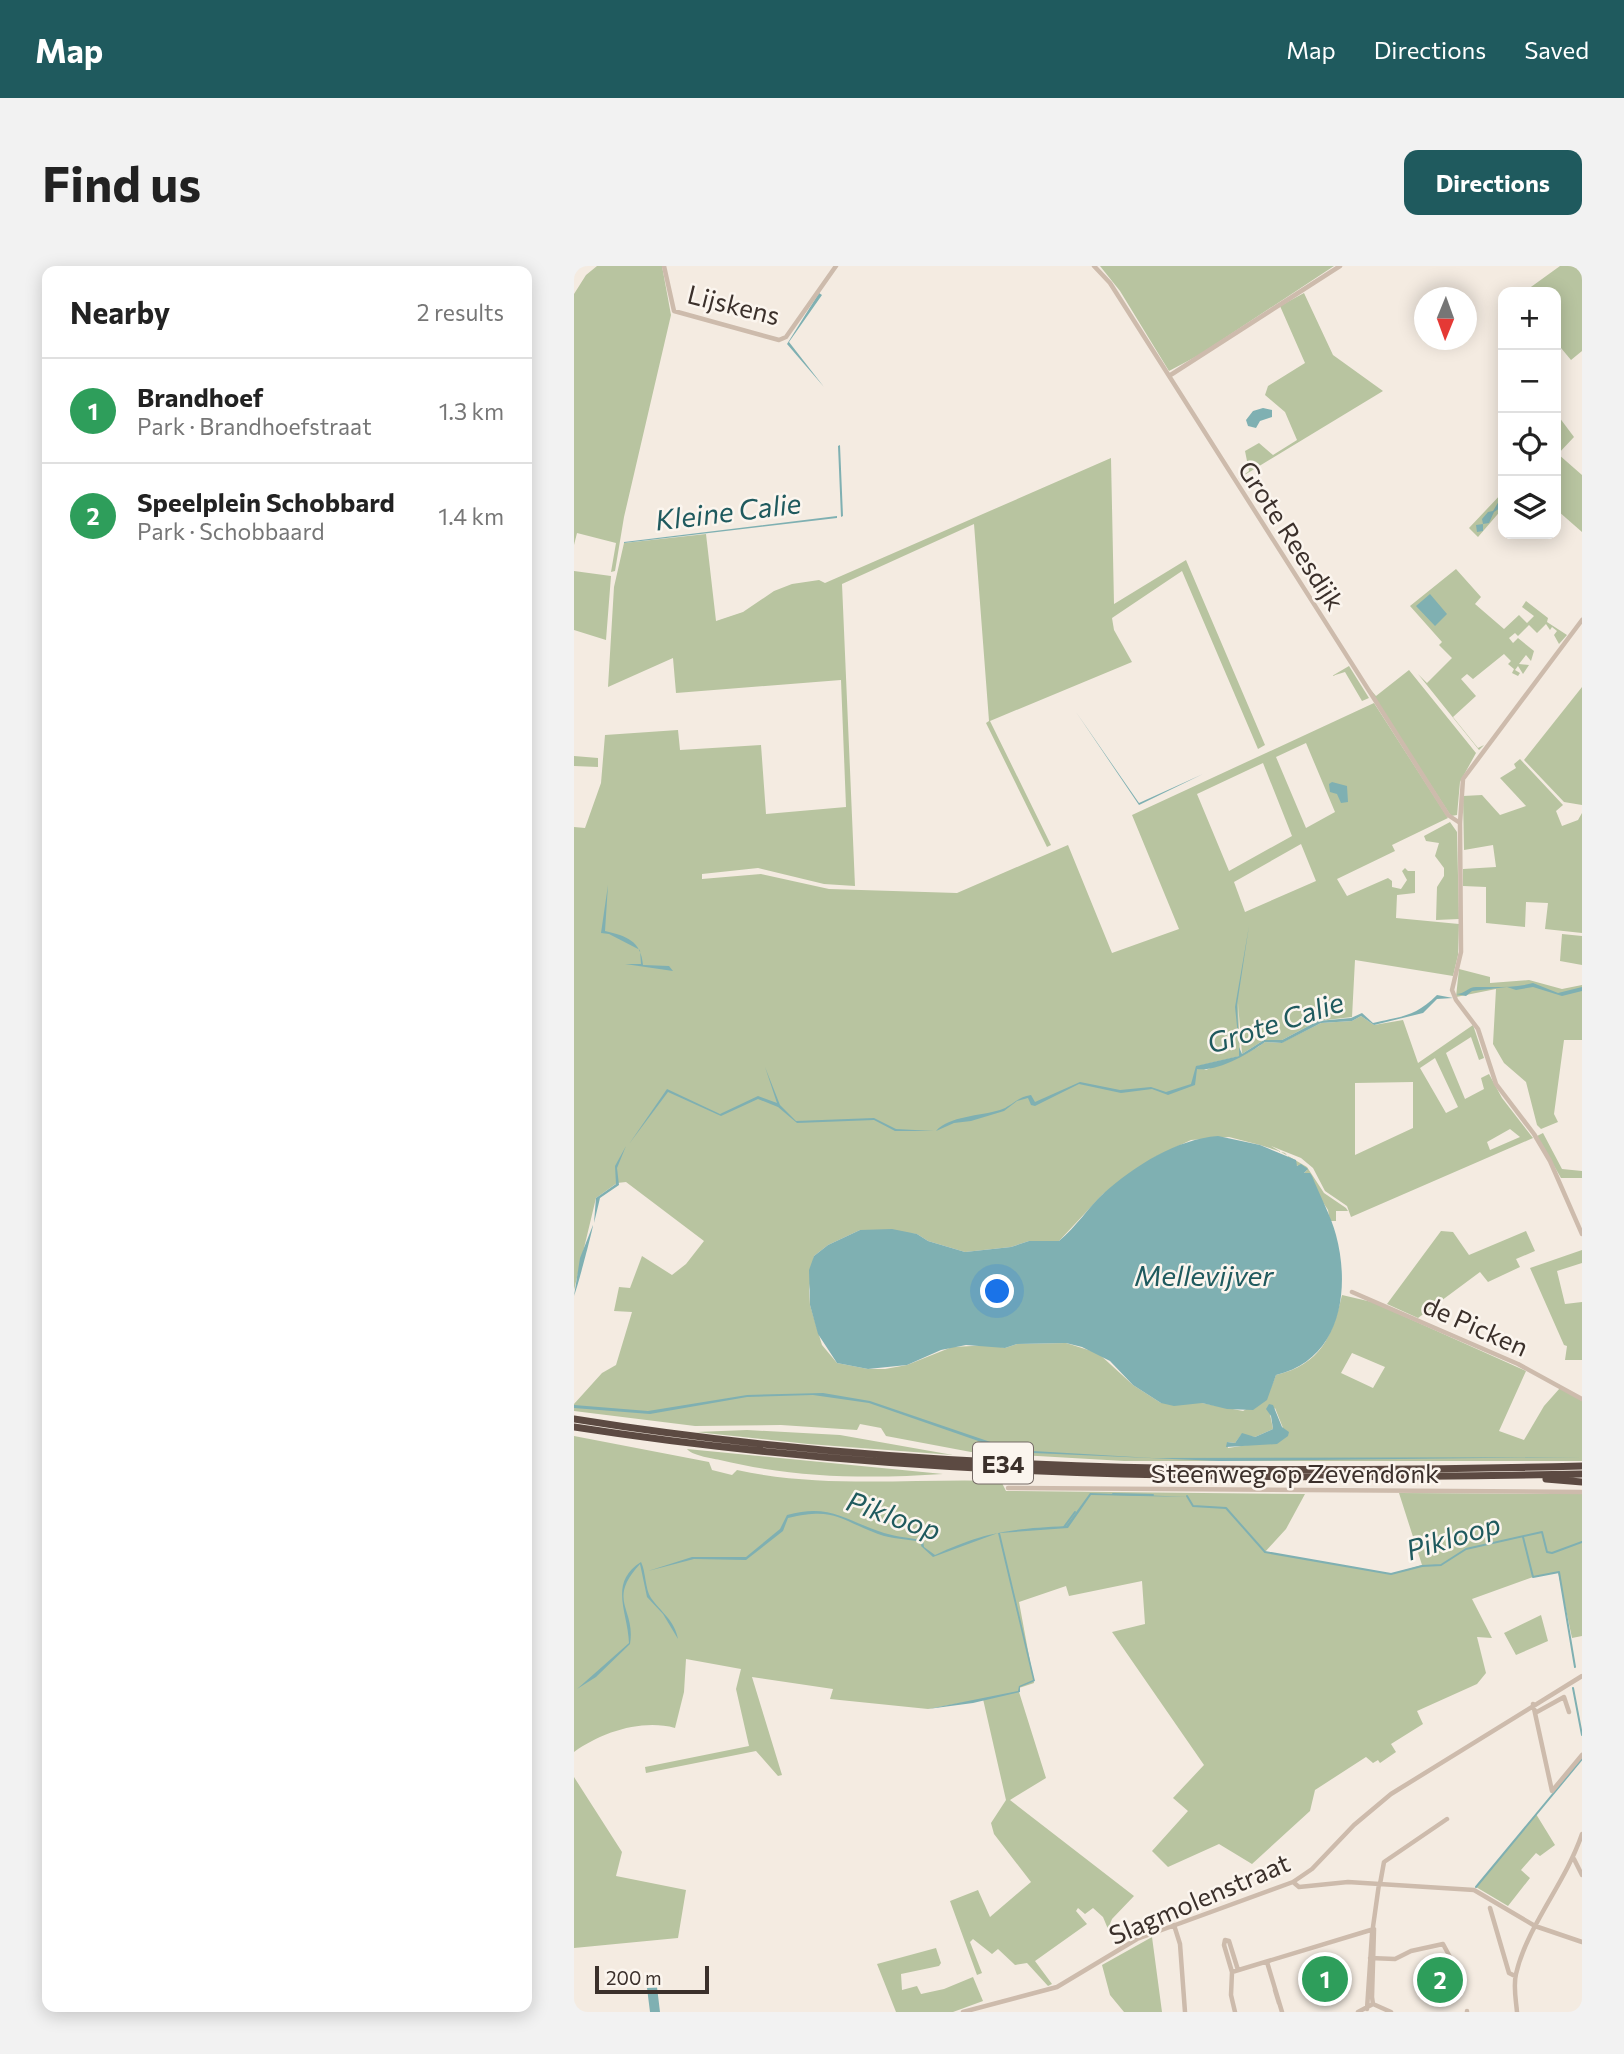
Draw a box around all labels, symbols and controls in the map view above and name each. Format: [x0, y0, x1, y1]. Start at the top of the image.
text: Map [35, 29, 103, 70]
text: Map [1286, 35, 1336, 64]
text: Directions [1374, 35, 1486, 64]
text: Saved [1524, 35, 1589, 64]
button: Directions [1404, 150, 1582, 215]
text: Find us [42, 152, 201, 212]
street label: Lijskens [685, 278, 783, 330]
north arrow [1414, 287, 1477, 350]
map controls [1498, 287, 1561, 539]
button: + [1498, 287, 1561, 350]
text: Nearby [70, 293, 170, 330]
text: 2 results [417, 298, 504, 326]
button: − [1498, 350, 1561, 413]
text: Brandhoef [137, 381, 263, 412]
text: 1 [88, 397, 98, 425]
text: 1.3 km [439, 397, 504, 425]
text: Park · Brandhoefstraat [137, 412, 372, 440]
button: locate [1498, 413, 1561, 476]
street label: Grote Reesdijk [1232, 455, 1352, 615]
button: layers [1498, 476, 1561, 539]
water label: Kleine Calie [653, 485, 803, 537]
text: Speelplein Schobbard [137, 486, 395, 517]
text: 2 [86, 502, 100, 530]
text: 1.4 km [438, 502, 504, 530]
text: Park · Schobbaard [137, 517, 324, 545]
water label: Grote Calie [1202, 984, 1348, 1060]
water label: Mellevijver [1135, 1258, 1274, 1292]
your location [980, 1274, 1014, 1308]
street label: de Picken [1419, 1288, 1533, 1362]
road number: E34 [973, 1442, 1033, 1484]
street label: Steenweg op Zevendonk [1151, 1457, 1439, 1488]
water label: Pikloop [843, 1483, 945, 1547]
water label: Pikloop [1402, 1506, 1504, 1566]
street label: Slagmolenstraat [1104, 1846, 1294, 1950]
pin: 1 [1302, 1953, 1348, 2005]
pin: 2 [1417, 1954, 1463, 2006]
scale bar [595, 1963, 709, 1995]
text: 200 m [606, 1966, 662, 1989]

